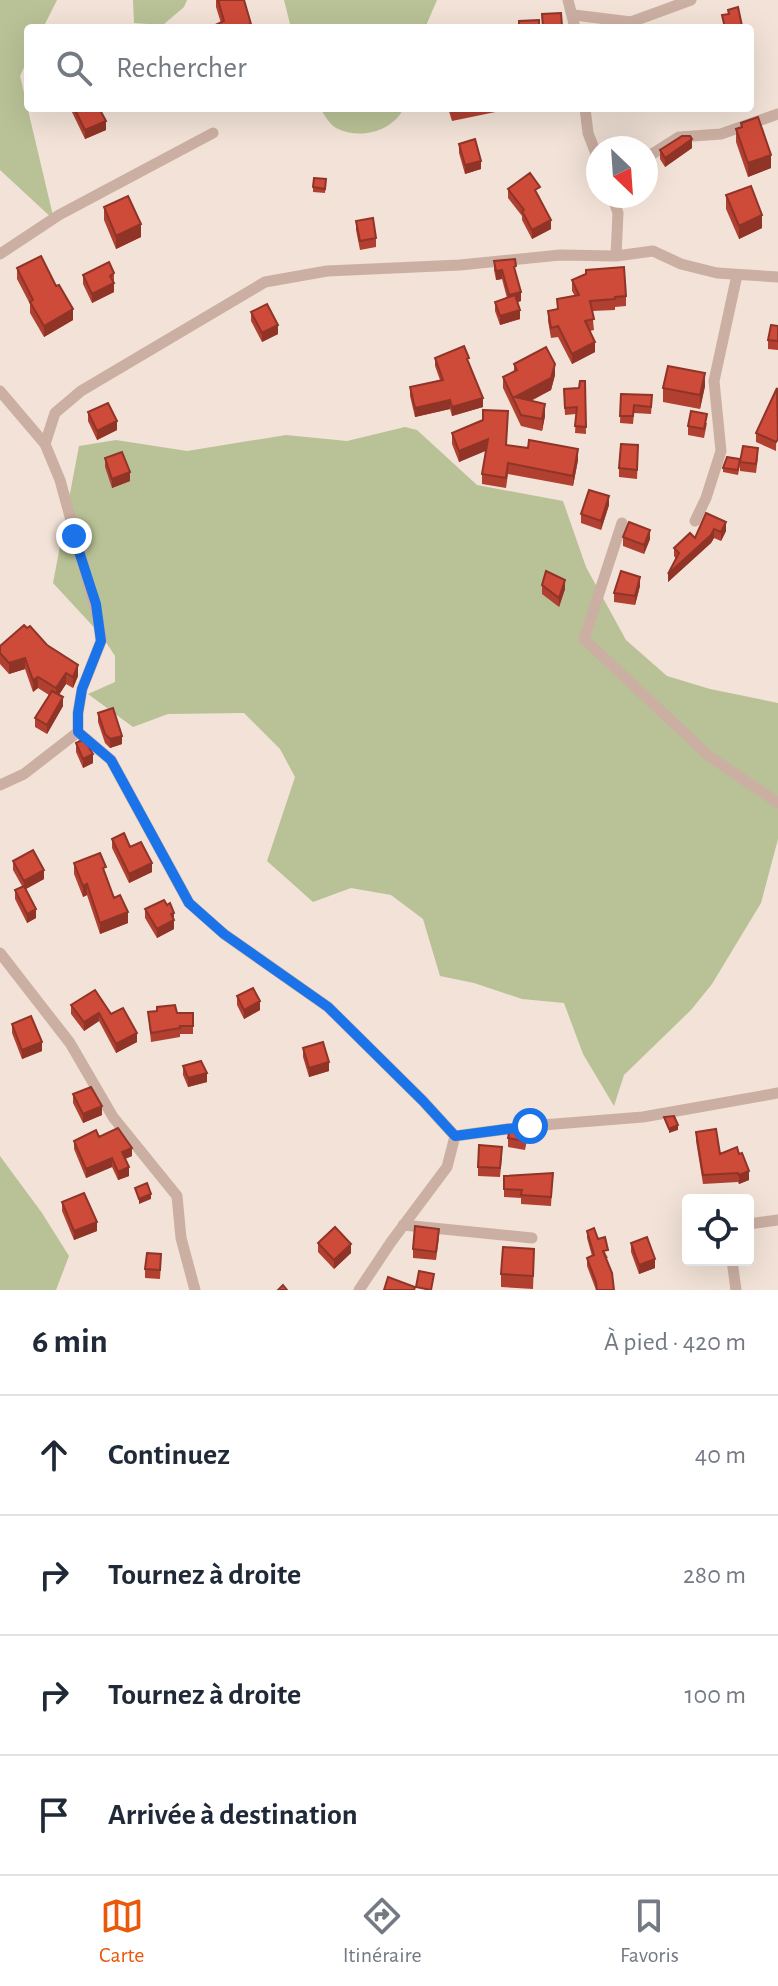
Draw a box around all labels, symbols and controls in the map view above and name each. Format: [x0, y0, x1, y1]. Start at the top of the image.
search box [24, 24, 754, 112]
icon: search [52, 46, 96, 90]
text: Rechercher [116, 53, 247, 83]
north arrow [586, 136, 658, 208]
route end [56, 518, 92, 554]
route start [512, 1108, 548, 1144]
map controls [682, 1194, 754, 1266]
button: locate [682, 1194, 754, 1266]
text: 6 min [32, 1325, 108, 1359]
text: À pied · 420 m [604, 1329, 746, 1355]
icon: ahead [32, 1433, 76, 1477]
text: Continuez [108, 1440, 230, 1470]
text: 40 m [695, 1442, 746, 1468]
icon: right [32, 1553, 76, 1597]
text: Tournez à droite [108, 1560, 301, 1590]
text: 280 m [683, 1562, 746, 1588]
icon: right [32, 1673, 76, 1717]
text: Tournez à droite [108, 1680, 301, 1710]
text: 100 m [685, 1682, 746, 1708]
icon: arrive [32, 1793, 76, 1837]
text: Arrivée à destination [108, 1800, 358, 1830]
tab: Carte [99, 1894, 144, 1968]
tab: Itinéraire [343, 1894, 422, 1968]
tab: Favoris [620, 1894, 679, 1968]

